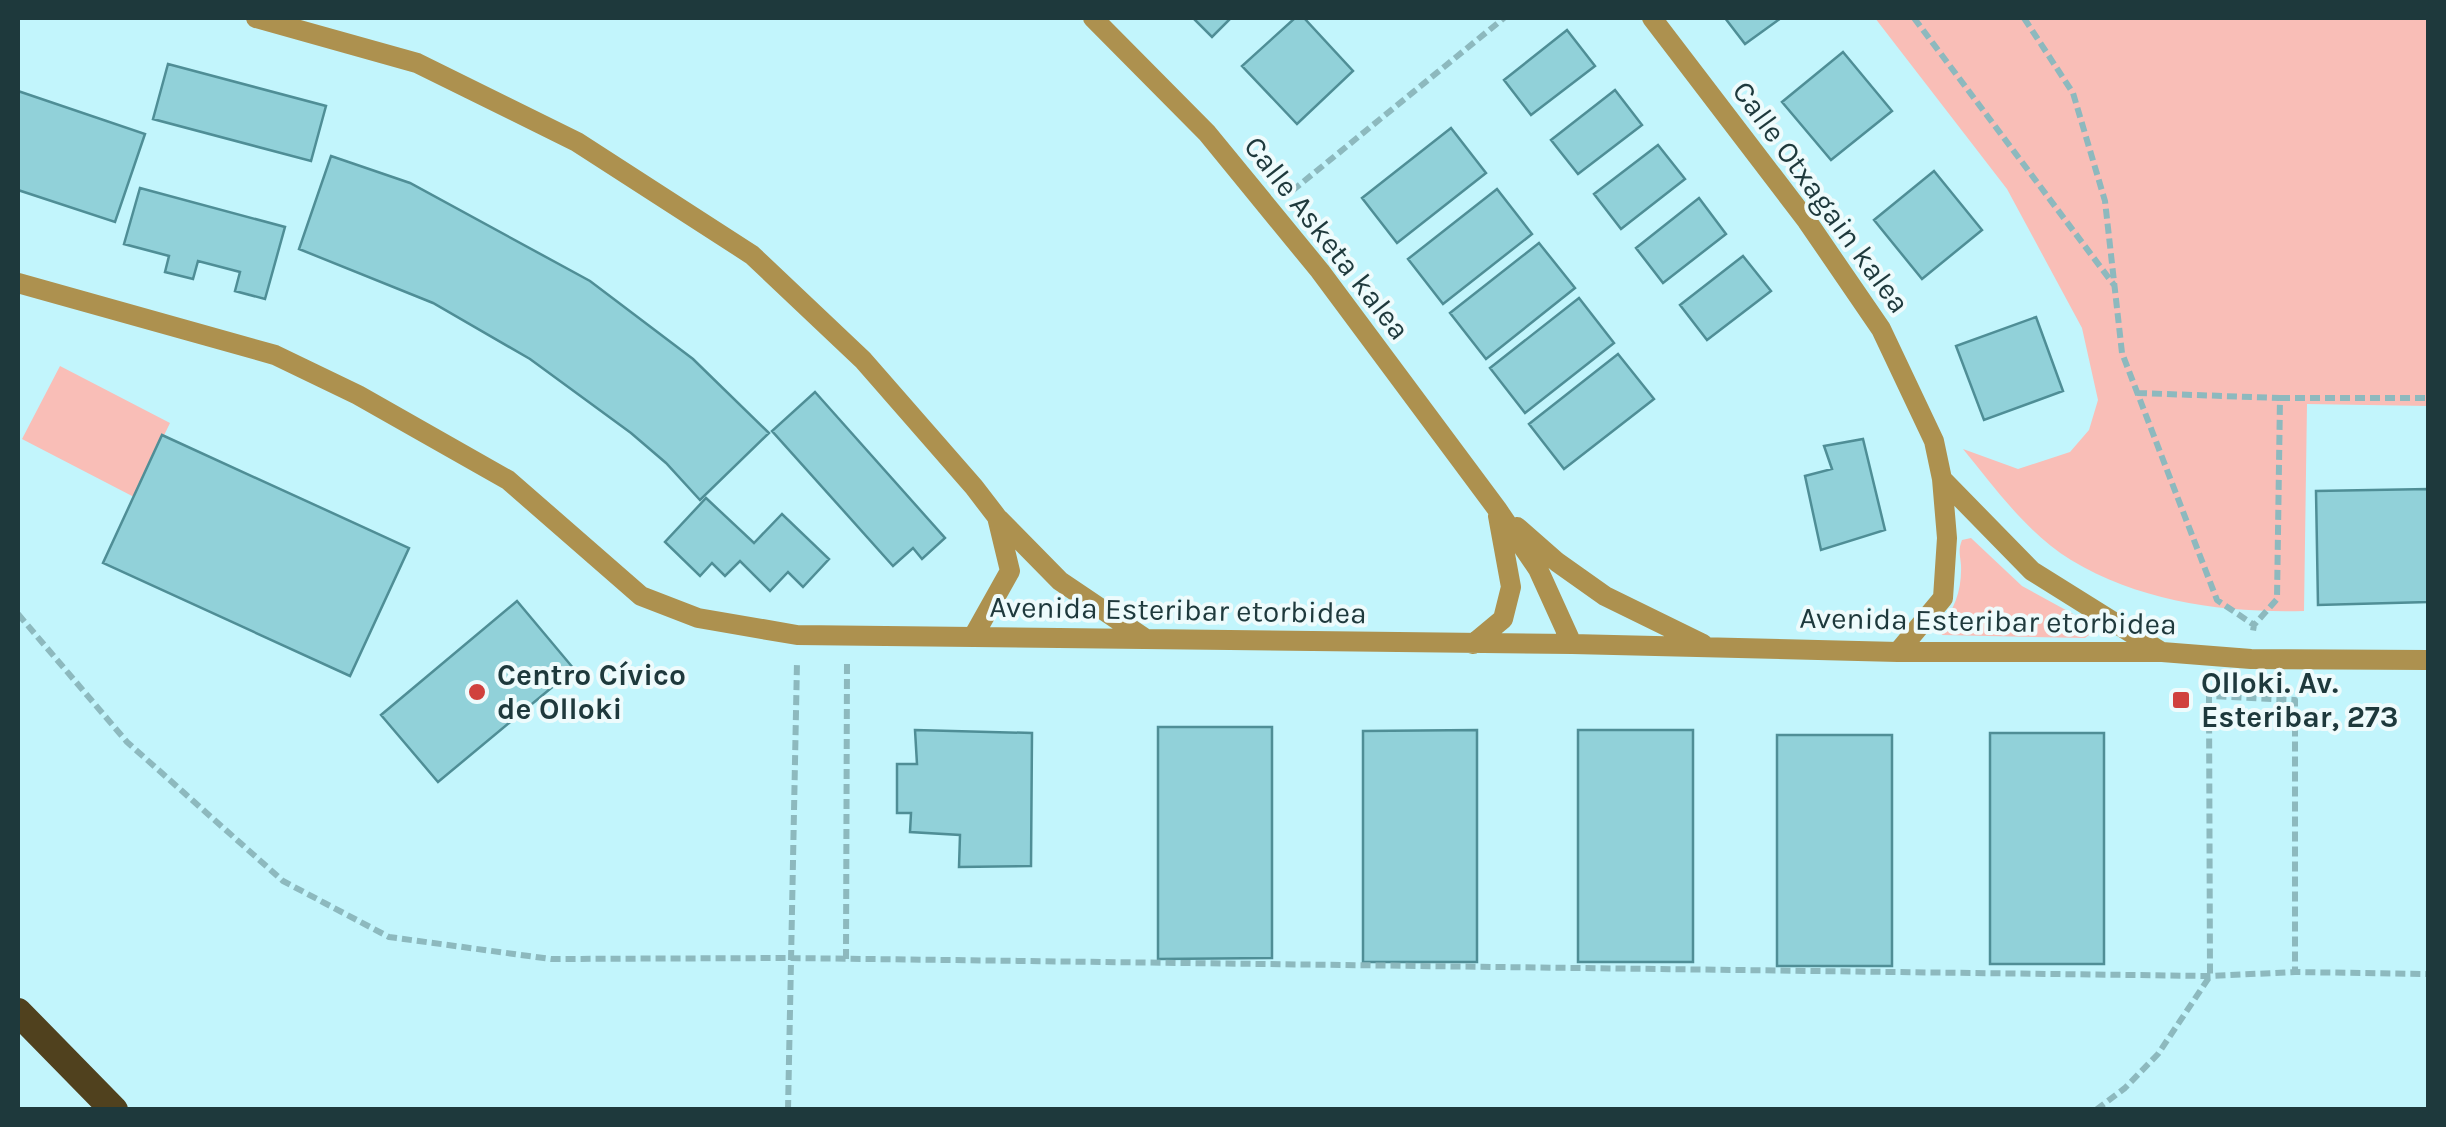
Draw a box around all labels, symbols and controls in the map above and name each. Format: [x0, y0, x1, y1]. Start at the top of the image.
street label: Calle Otxagain kalea [1725, 74, 1917, 320]
street label: Calle Asketa kalea [1236, 129, 1418, 347]
street label: Avenida Esteribar etorbidea [989, 589, 1367, 631]
street label: Avenida Esteribar etorbidea [1799, 600, 2177, 642]
place label: Centro Cívico de Olloki [497, 657, 686, 727]
place label: Olloki. Av. Esteribar, 273 [2201, 665, 2398, 735]
marker: Centro Cívico de Olloki [466, 681, 488, 703]
marker: Olloki. Av. Esteribar, 273 [2170, 689, 2192, 711]

